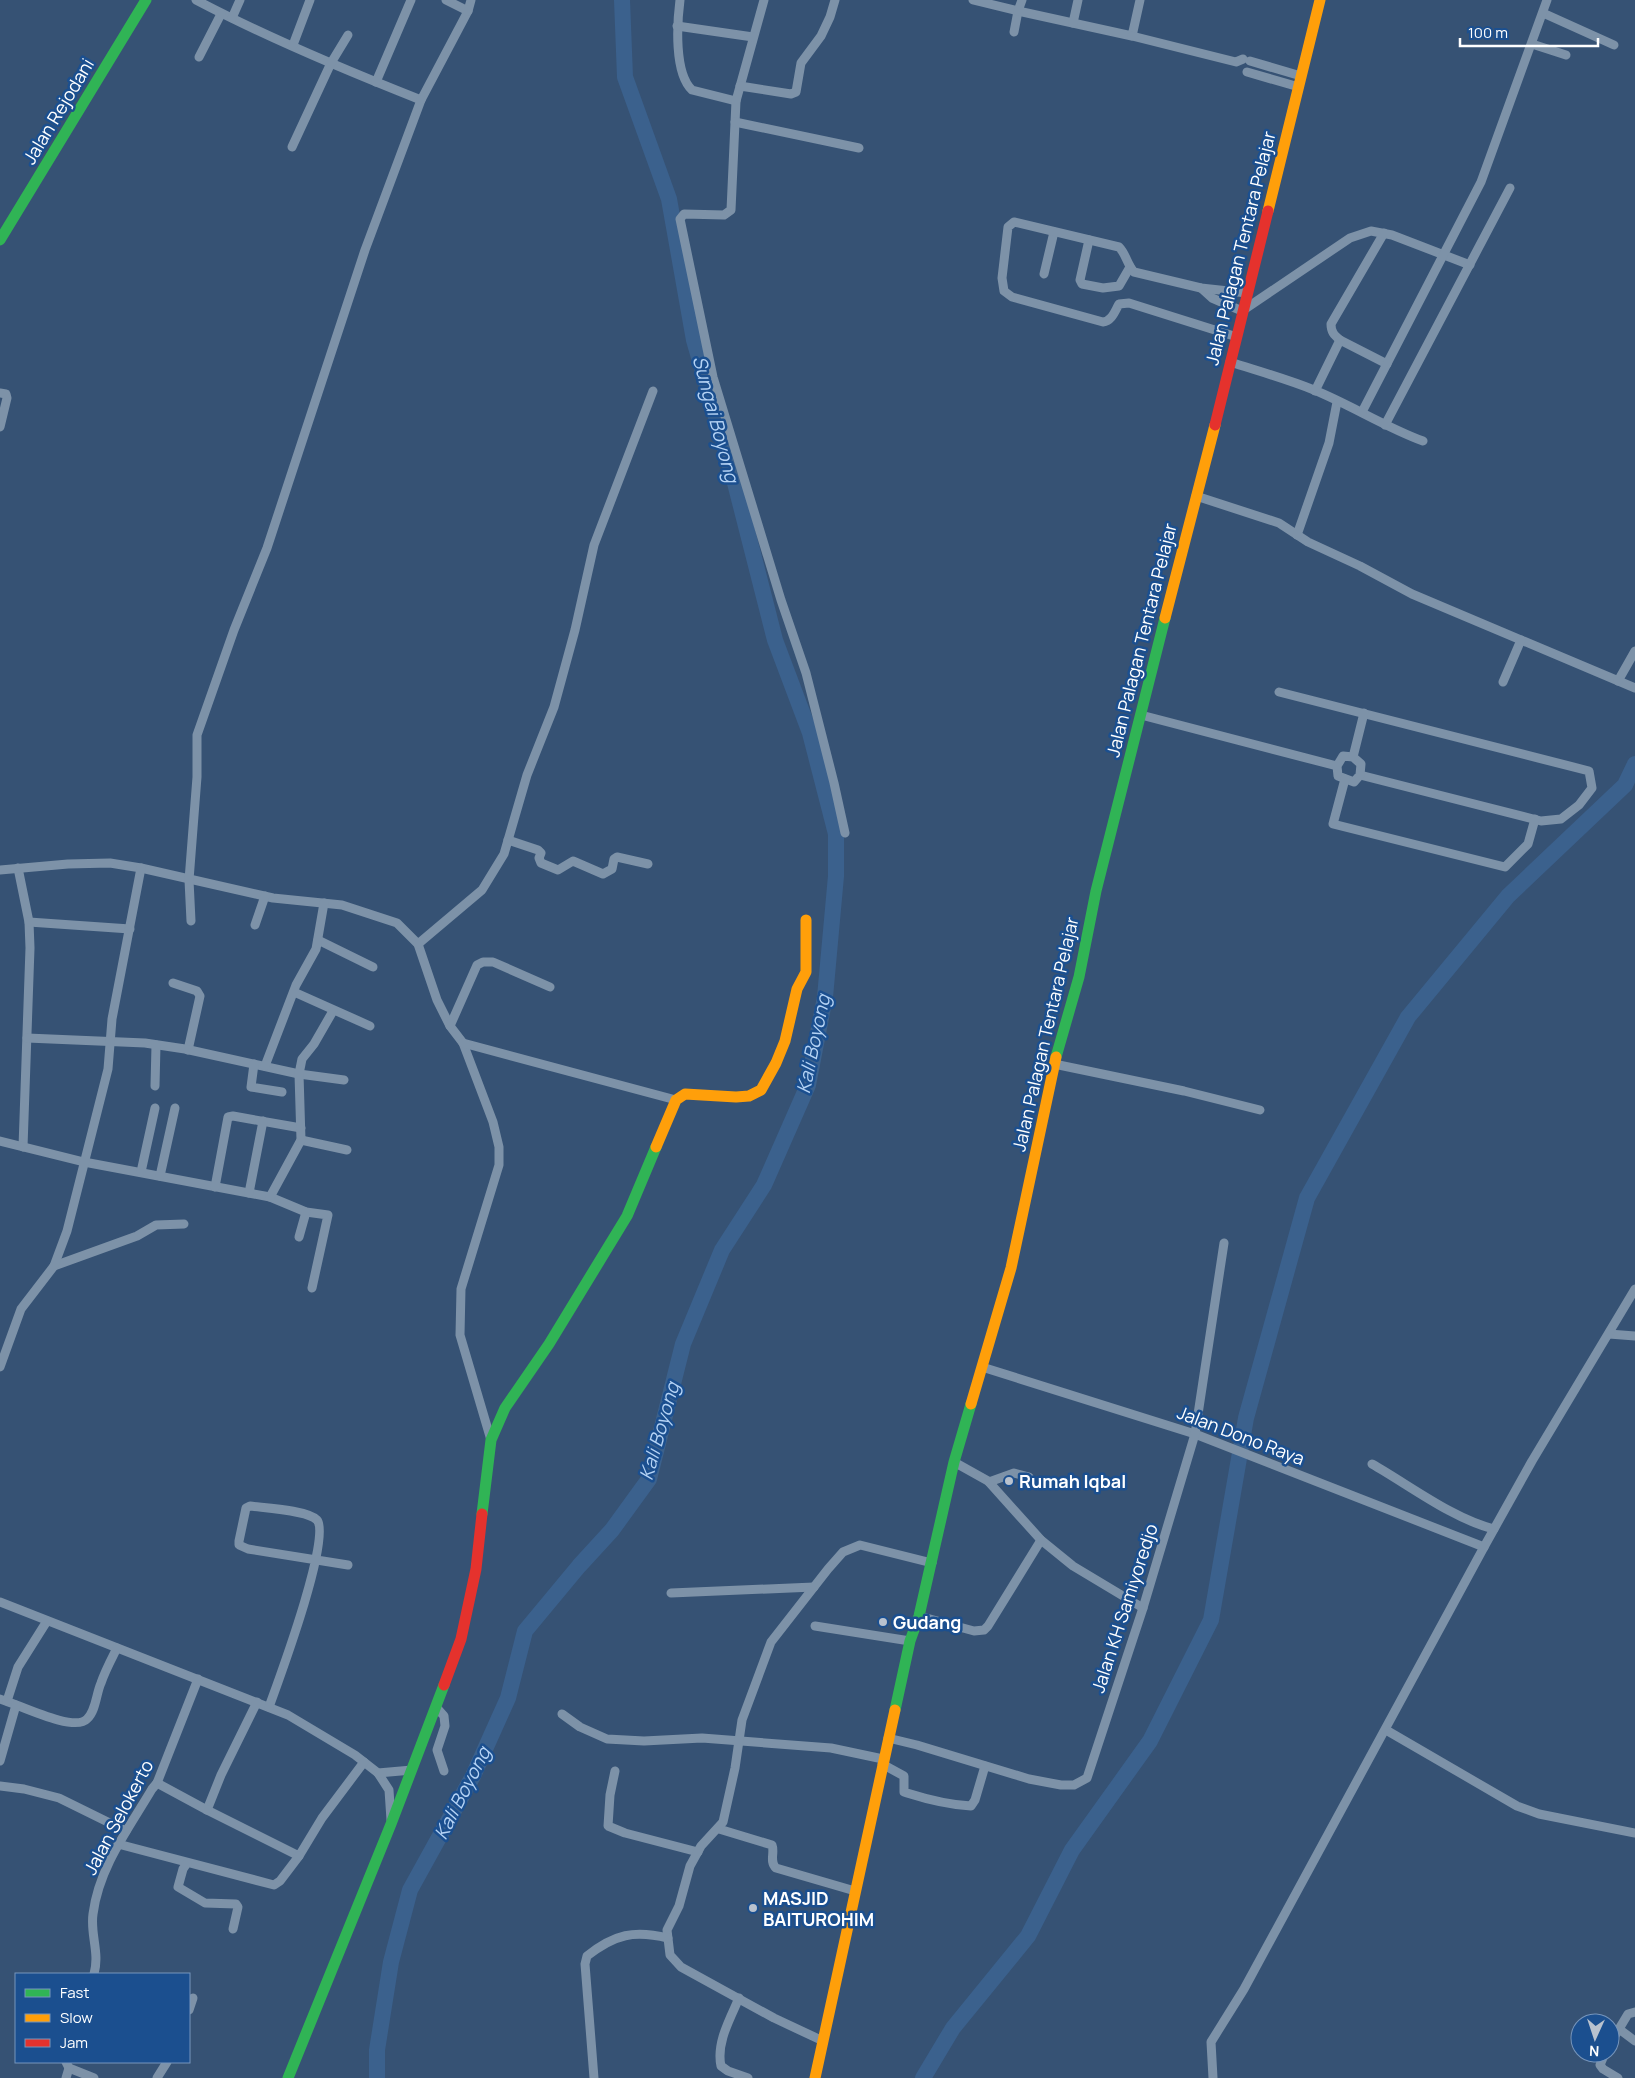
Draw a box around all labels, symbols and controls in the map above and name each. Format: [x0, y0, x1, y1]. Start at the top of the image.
scale bar [1460, 15, 1598, 47]
text: 100 m [1468, 22, 1508, 43]
street label: Jalan Rejodani [17, 54, 99, 168]
street label: Jalan Palagan Tentara Pelajar [1199, 128, 1281, 367]
water label: Sungai Boyong [687, 353, 746, 487]
street label: Jalan Palagan Tentara Pelajar [1100, 520, 1182, 759]
street label: Jalan Palagan Tentara Pelajar [1006, 914, 1084, 1154]
water label: Kali Boyong [790, 990, 837, 1096]
water label: Kali Boyong [633, 1377, 686, 1483]
street label: Jalan Dono Raya [1174, 1400, 1308, 1470]
place label: Rumah Iqbal [1019, 1469, 1126, 1493]
marker: Rumah Iqbal [1003, 1475, 1015, 1487]
street label: Jalan KH Samiyoredjo [1085, 1520, 1163, 1696]
place label: Gudang [893, 1610, 961, 1634]
marker: Gudang [877, 1616, 889, 1628]
water label: Kali Boyong [428, 1741, 497, 1844]
street label: Jalan Selokerto [78, 1755, 158, 1879]
place label: MASJID BAITUROHIM [763, 1886, 874, 1931]
marker: MASJID BAITUROHIM [747, 1902, 759, 1914]
legend [15, 1973, 190, 2063]
text: Fast [60, 1982, 89, 2003]
text: Slow [60, 2007, 93, 2028]
north arrow [1570, 2013, 1620, 2063]
text: Jam [60, 2032, 88, 2053]
text: N [1589, 2042, 1600, 2061]

